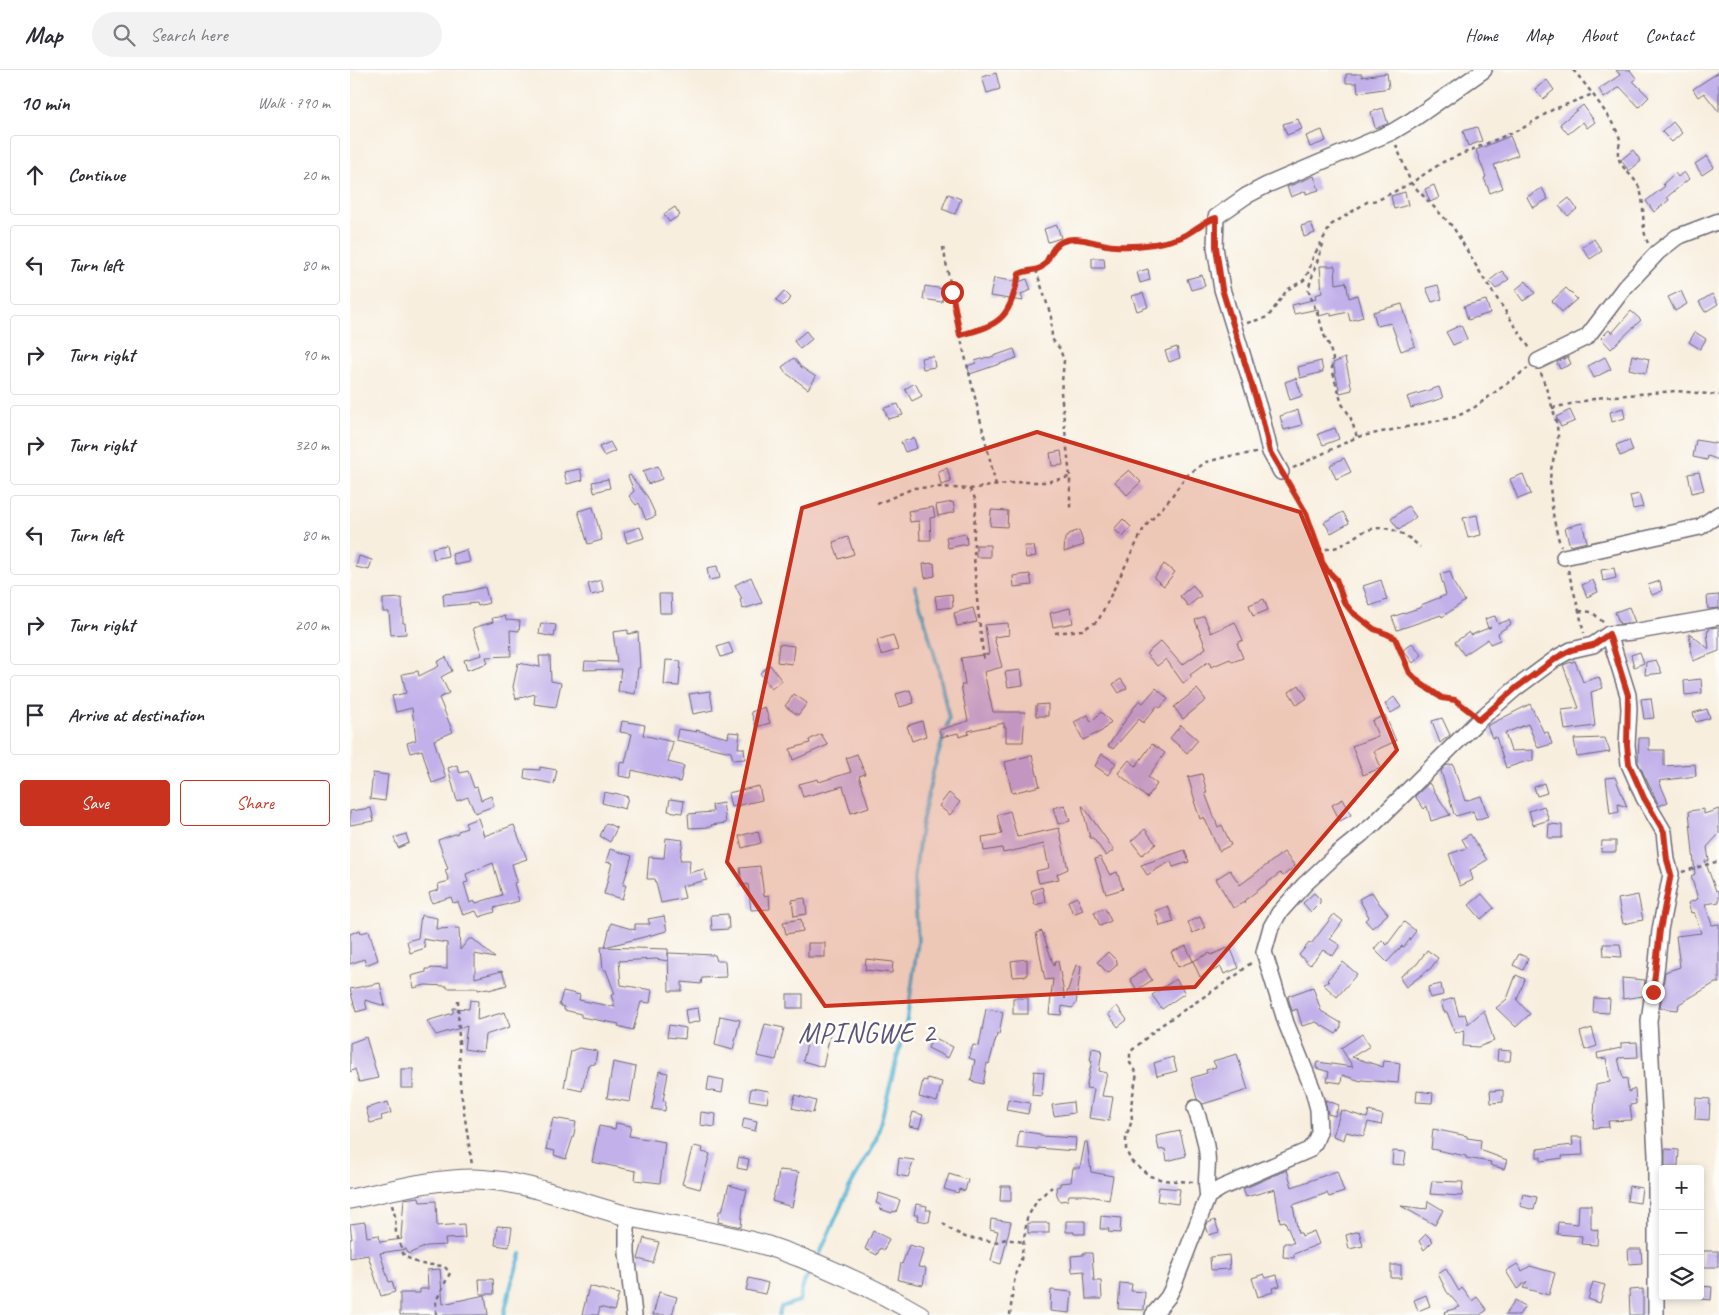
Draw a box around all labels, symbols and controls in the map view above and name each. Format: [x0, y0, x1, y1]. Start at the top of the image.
search box [92, 12, 442, 57]
text: Map [25, 20, 62, 50]
icon: search [110, 21, 138, 49]
text: Search here [150, 23, 228, 47]
text: Home [1465, 24, 1498, 46]
text: Map [1526, 24, 1553, 46]
text: About [1581, 24, 1617, 46]
text: Contact [1645, 24, 1694, 46]
text: 10 min [20, 90, 70, 116]
text: Walk · 790 m [258, 93, 330, 113]
icon: ahead [21, 161, 49, 189]
text: Continue [68, 163, 125, 187]
text: 20 m [302, 165, 329, 185]
icon: left [21, 251, 49, 279]
text: Turn left [68, 253, 123, 277]
text: 80 m [302, 255, 329, 275]
route start [941, 281, 964, 304]
icon: right [21, 341, 49, 369]
text: Turn right [68, 343, 135, 367]
text: 90 m [302, 345, 329, 365]
icon: right [21, 431, 49, 459]
text: Turn right [68, 433, 135, 457]
text: 320 m [295, 435, 329, 455]
icon: left [21, 521, 49, 549]
text: Turn left [68, 523, 123, 547]
text: 80 m [302, 525, 329, 545]
icon: right [21, 611, 49, 639]
text: Turn right [68, 613, 135, 637]
text: 200 m [295, 615, 329, 635]
icon: arrive [21, 701, 49, 729]
text: Arrive at destination [68, 703, 204, 727]
button: Save [20, 780, 170, 826]
button: Share [180, 780, 330, 826]
route end [1642, 981, 1665, 1004]
district label: MPINGWE 2 [798, 1015, 937, 1050]
map controls [1659, 1165, 1704, 1300]
button: + [1659, 1165, 1704, 1210]
button: − [1659, 1210, 1704, 1255]
button: layers [1659, 1255, 1704, 1300]

